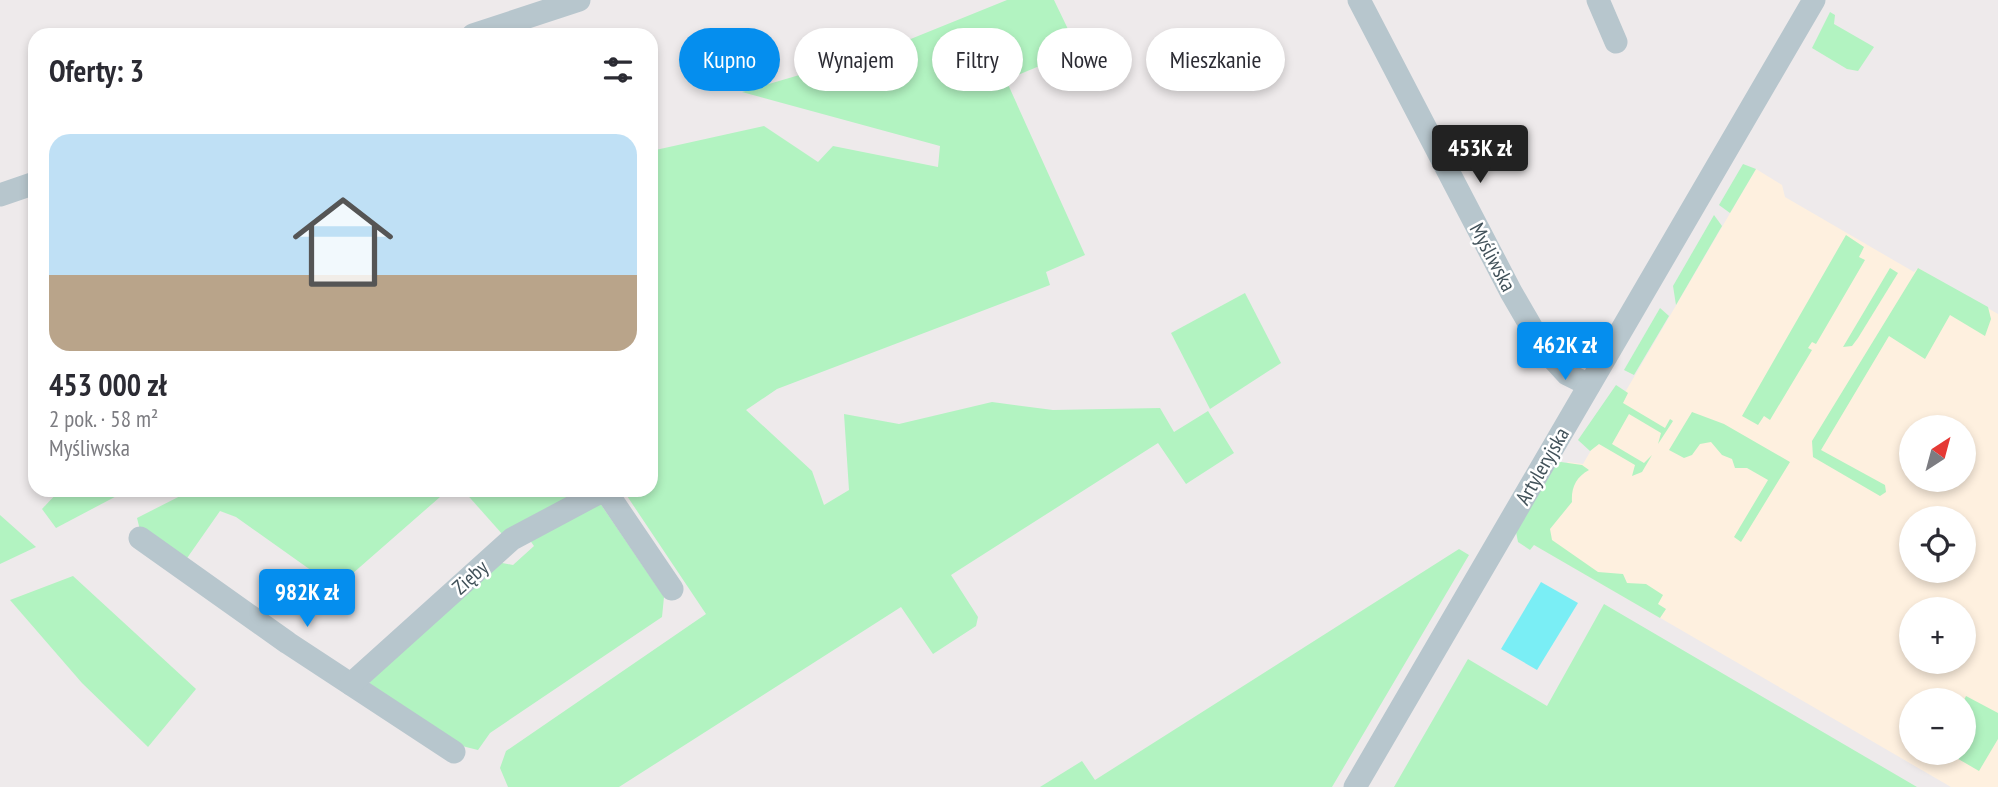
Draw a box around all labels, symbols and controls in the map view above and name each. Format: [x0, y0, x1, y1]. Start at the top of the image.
chip: Kupno [679, 28, 780, 91]
chip: Wynajem [794, 28, 918, 91]
chip: Filtry [932, 28, 1023, 91]
chip: Nowe [1037, 28, 1132, 91]
chip: Mieszkanie [1146, 28, 1285, 91]
text: Oferty: 3 [49, 51, 144, 90]
icon: filters [599, 51, 637, 89]
pin: 453K zł [1415, 125, 1545, 185]
text: 453K zł [1448, 133, 1512, 162]
icon: home [280, 179, 406, 305]
street label: Myśliwska [1464, 218, 1522, 296]
pin: 462K zł [1500, 322, 1630, 382]
text: 462K zł [1533, 330, 1597, 359]
text: 453 000 zł [49, 365, 167, 404]
text: 2 pok. · 58 m² [49, 404, 158, 433]
north arrow [1899, 415, 1976, 492]
map controls [1899, 415, 1976, 765]
street label: Artyleryjska [1509, 422, 1575, 510]
text: Myśliwska [49, 433, 130, 462]
button: locate [1899, 506, 1976, 583]
street label: Zięby [446, 554, 494, 600]
pin: 982K zł [242, 570, 372, 629]
text: 982K zł [275, 577, 339, 606]
button: + [1899, 597, 1976, 674]
button: − [1899, 688, 1976, 765]

